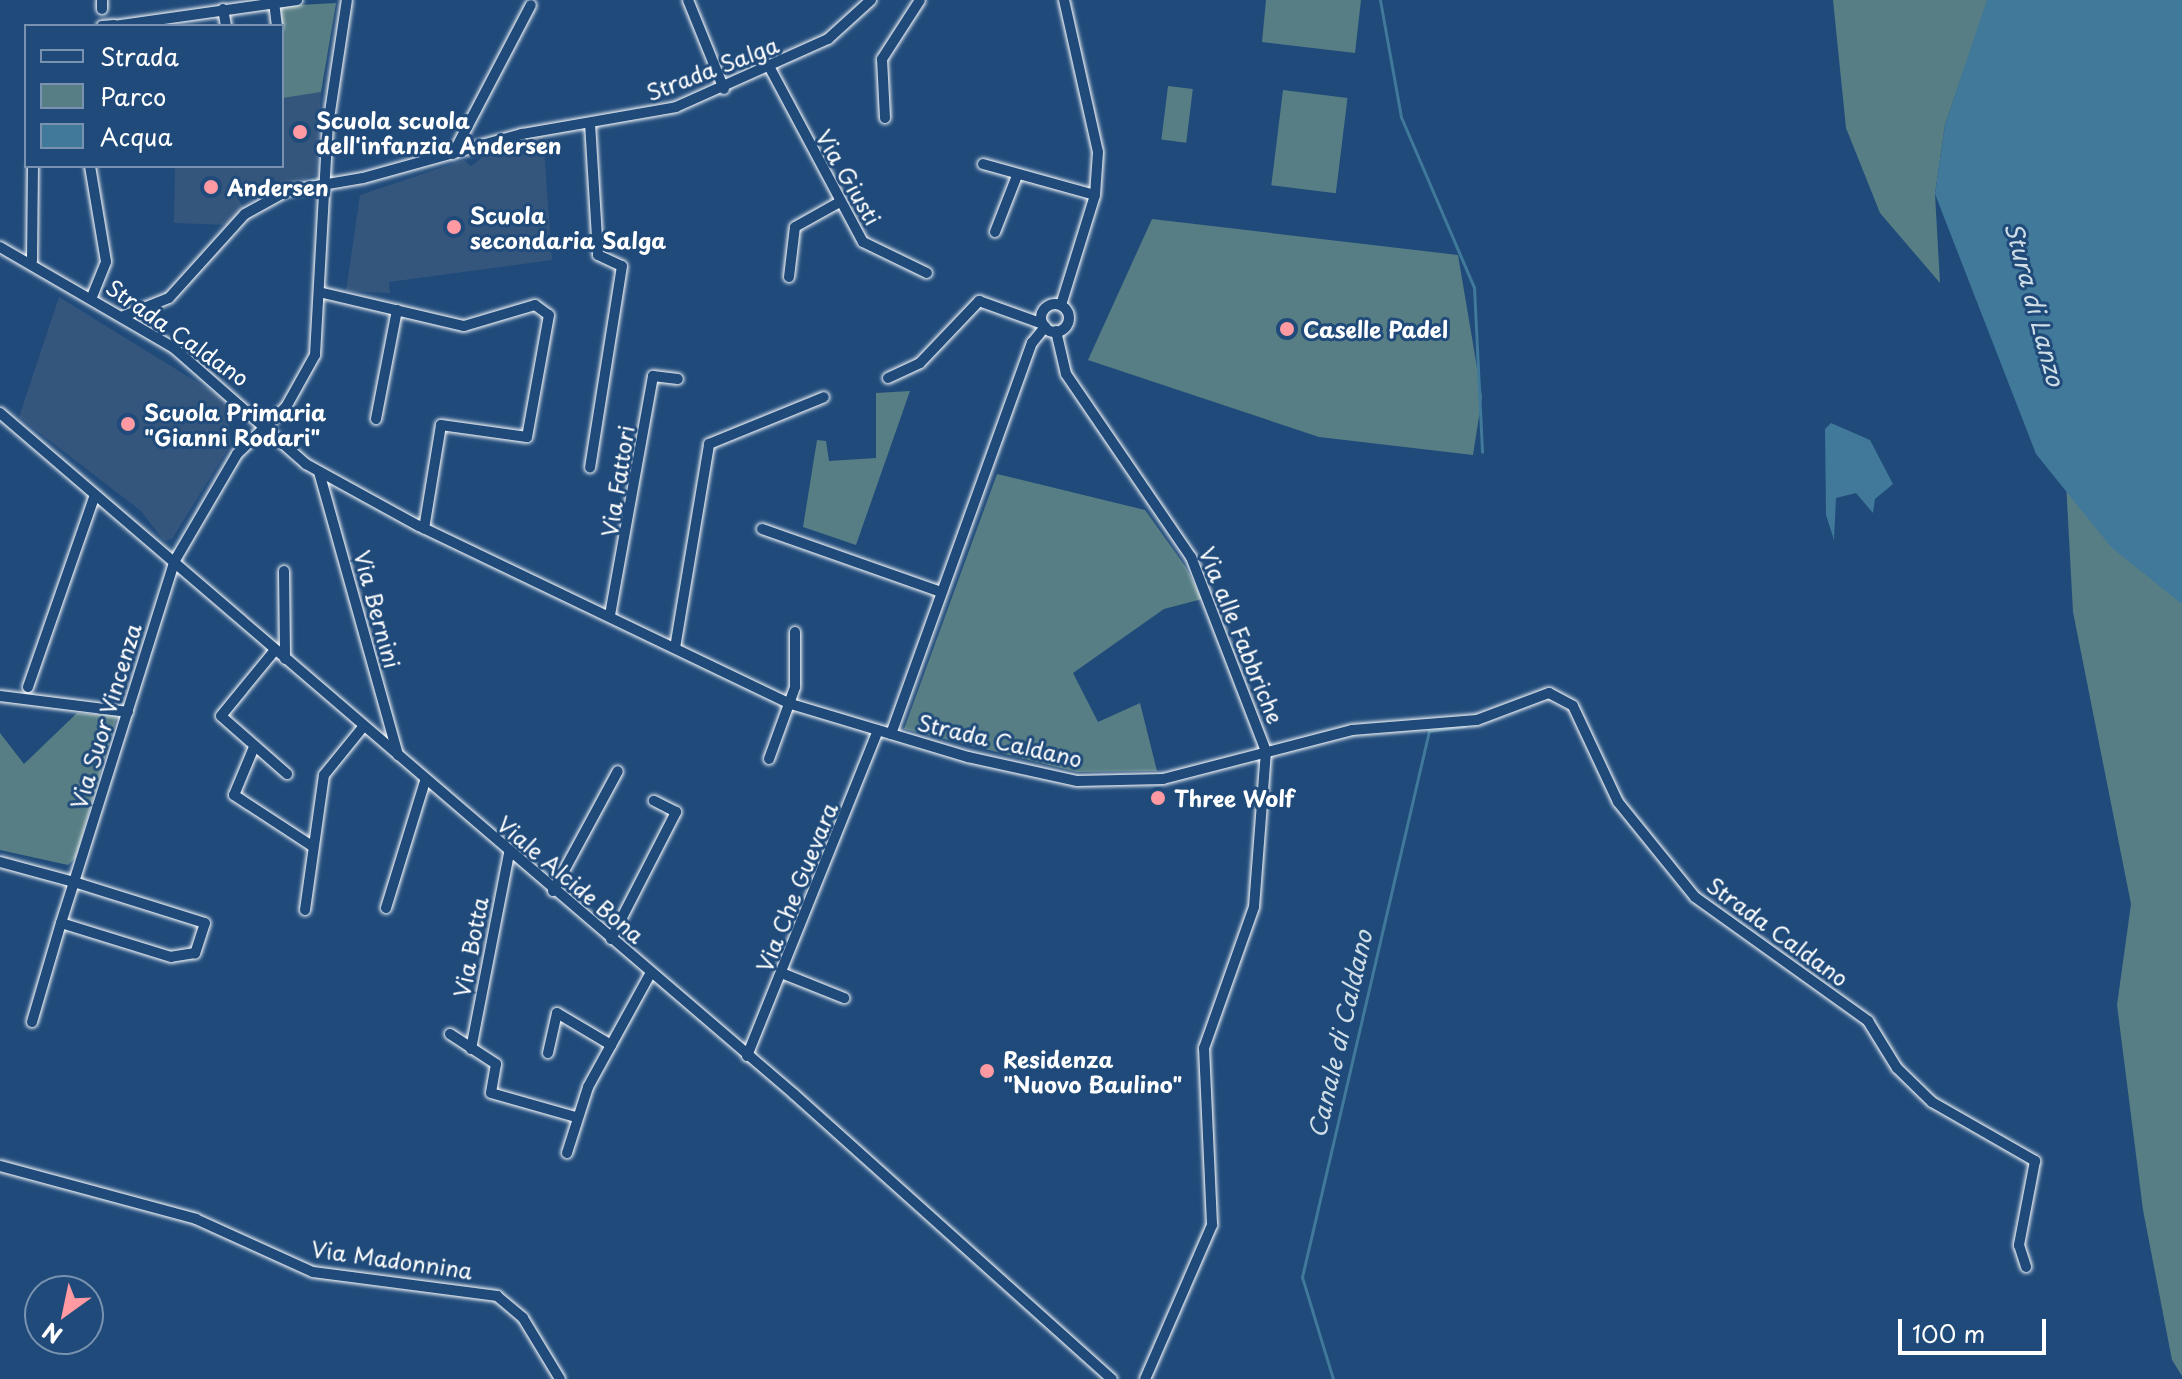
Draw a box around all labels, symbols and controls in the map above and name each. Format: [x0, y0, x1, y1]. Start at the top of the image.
legend [24, 24, 284, 168]
street label: Strada Salga [642, 31, 782, 105]
text: Strada [100, 38, 179, 74]
text: Parco [100, 78, 166, 114]
place label: Scuola scuola dell'infanzia Andersen [316, 106, 562, 158]
text: Acqua [100, 118, 172, 154]
marker: Scuola scuola dell'infanzia Andersen [291, 123, 309, 141]
street label: Via Giusti [811, 125, 887, 229]
place label: Andersen [227, 174, 329, 200]
marker: Andersen [202, 178, 220, 196]
place label: Scuola secondaria Salga [470, 201, 666, 252]
marker: Scuola secondaria Salga [445, 218, 463, 236]
water label: Stura di Lanzo [1999, 219, 2071, 389]
street label: Strada Caldano [102, 273, 254, 391]
place label: Caselle Padel [1303, 316, 1449, 342]
marker: Caselle Padel [1278, 320, 1296, 338]
place label: Scuola Primaria "Gianni Rodari" [144, 398, 327, 450]
marker: Scuola Primaria "Gianni Rodari" [119, 415, 137, 433]
street label: Via Fattori [595, 424, 639, 538]
street label: Via alle Fabbriche [1194, 542, 1290, 728]
street label: Via Bernini [350, 548, 406, 670]
street label: Via Suor Vincenza [64, 620, 146, 812]
street label: Strada Caldano [916, 708, 1084, 772]
place label: Three Wolf [1174, 785, 1296, 811]
marker: Three Wolf [1149, 789, 1167, 807]
street label: Via Che Guevara [750, 799, 842, 975]
street label: Viale Alcide Bona [491, 809, 651, 949]
street label: Strada Caldano [1703, 871, 1853, 991]
street label: Via Botta [447, 895, 493, 999]
water label: Canale di Caldano [1302, 927, 1378, 1141]
place label: Residenza "Nuovo Baulino" [1003, 1045, 1183, 1096]
marker: Residenza "Nuovo Baulino" [978, 1062, 996, 1080]
street label: Via Madonnina [311, 1235, 473, 1283]
north arrow [24, 1275, 104, 1355]
scale bar [1902, 1303, 2050, 1353]
text: N [35, 1315, 68, 1352]
text: 100 m [1912, 1315, 1985, 1351]

